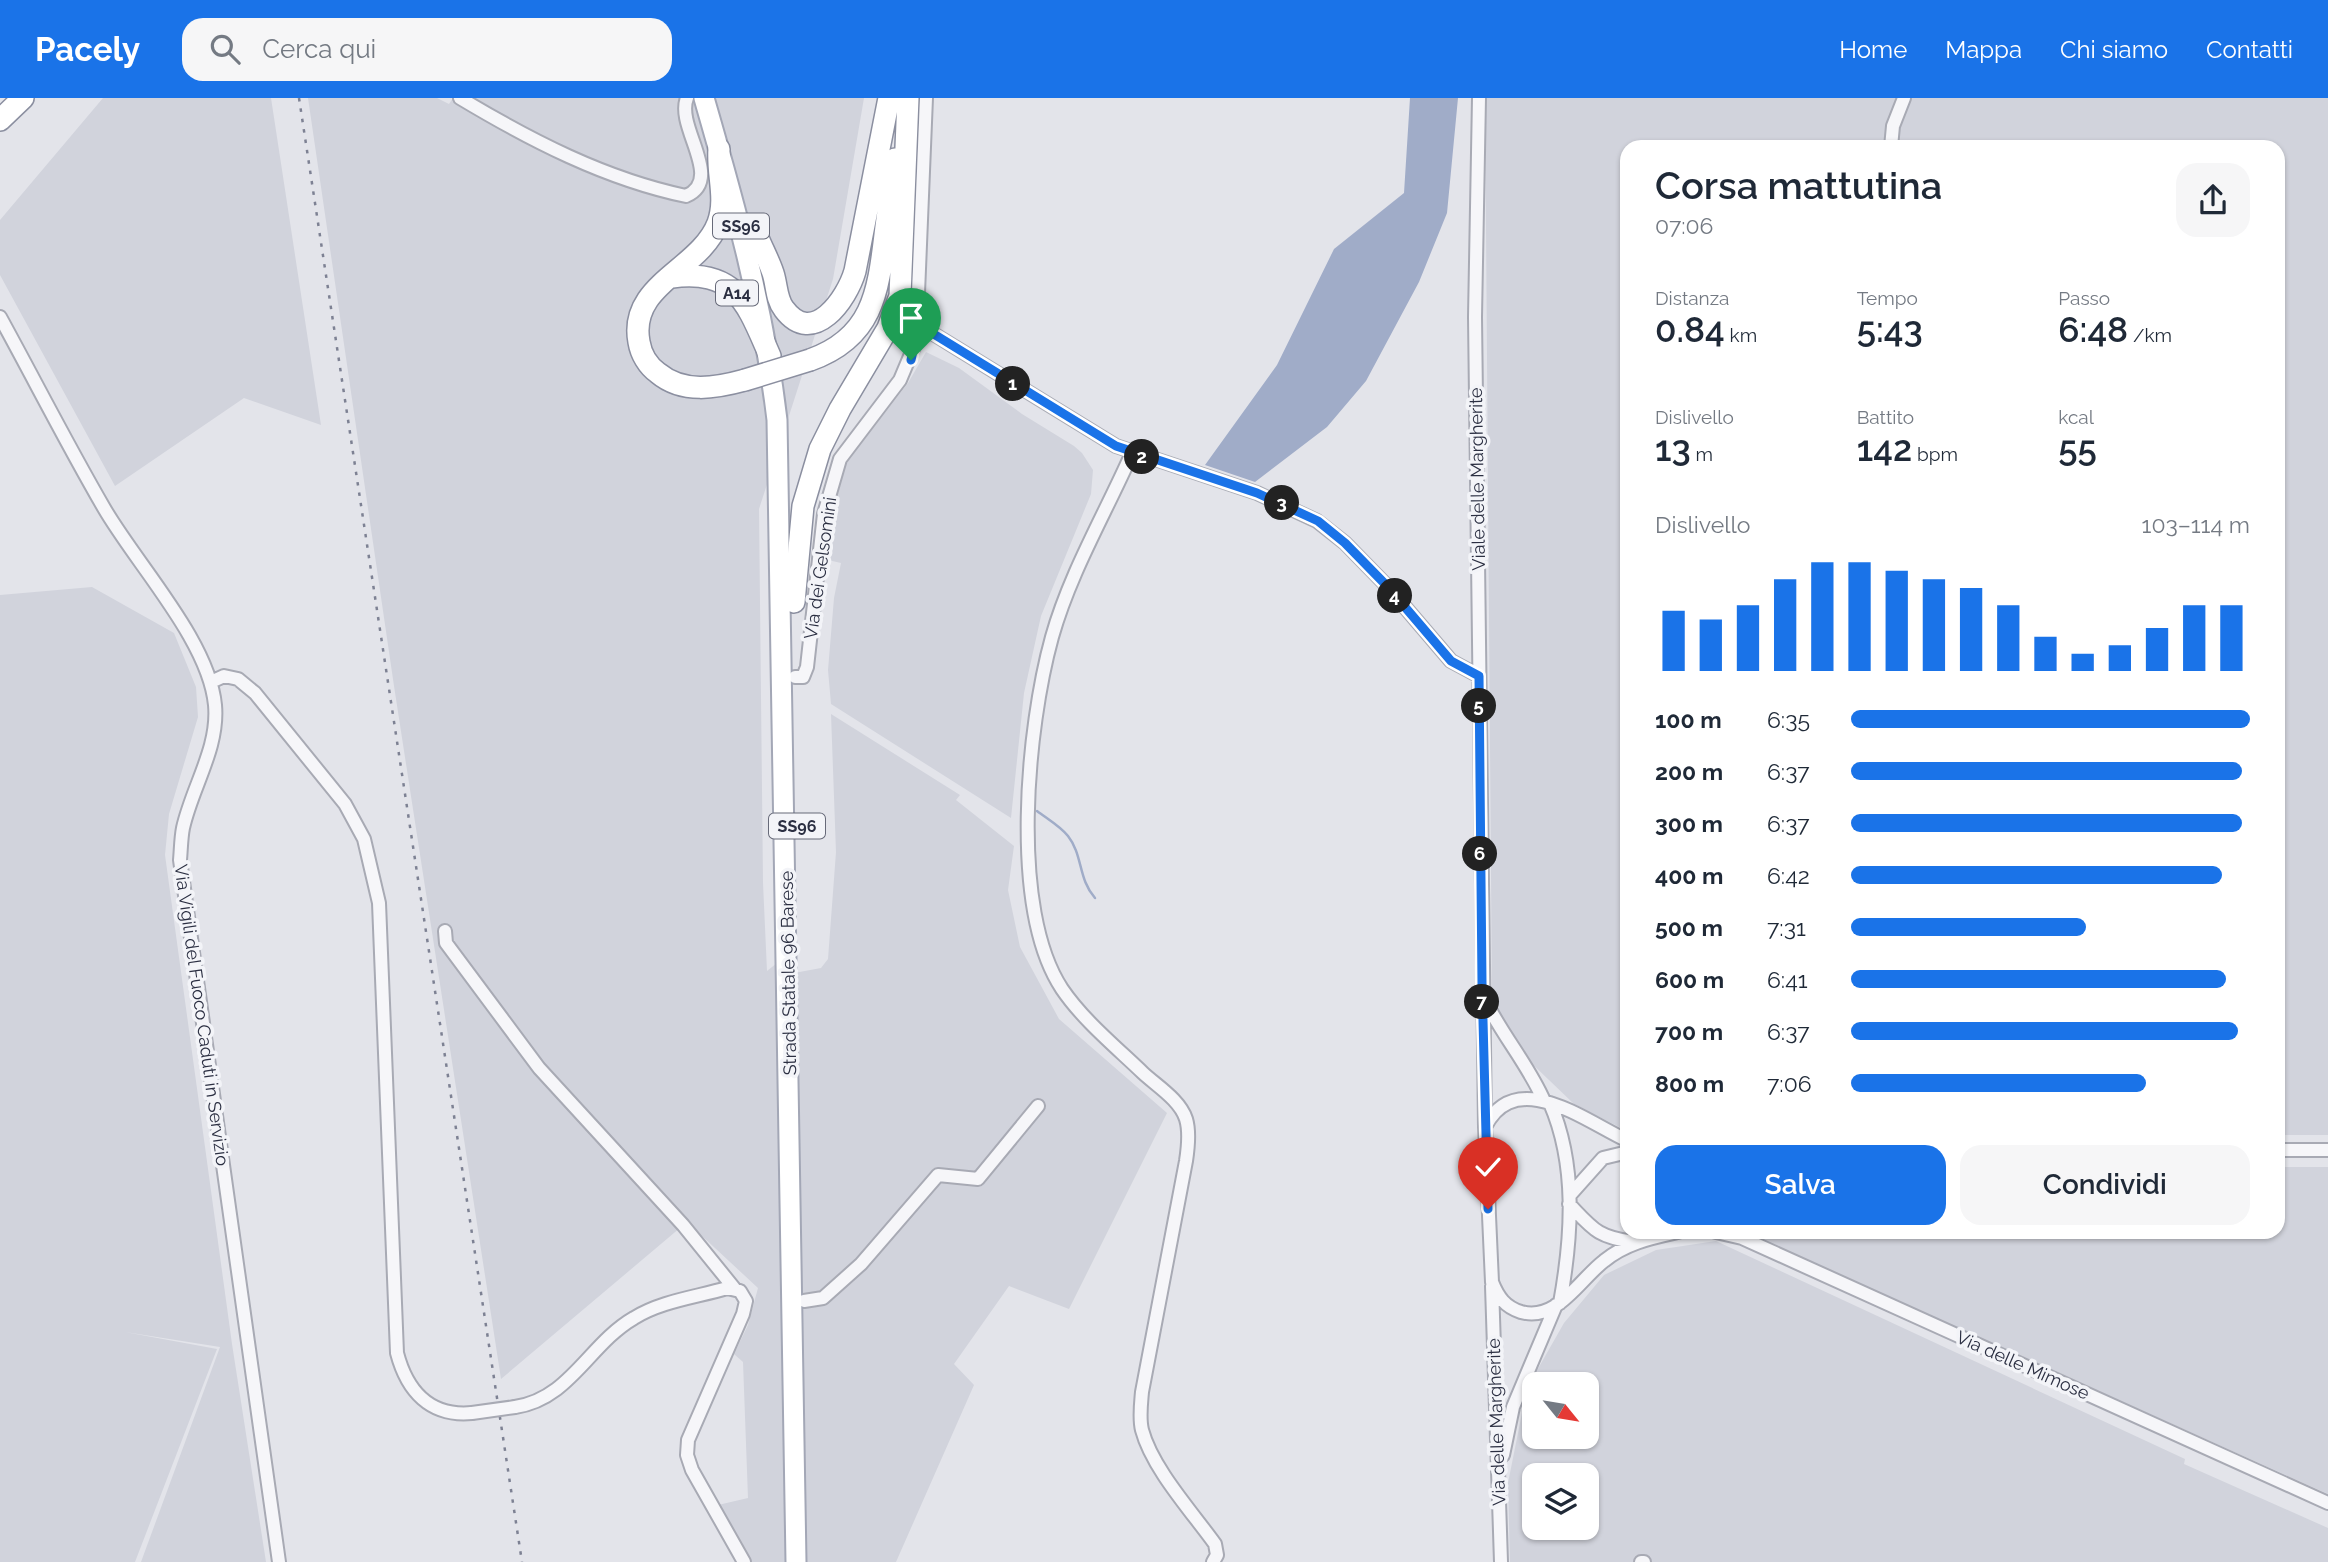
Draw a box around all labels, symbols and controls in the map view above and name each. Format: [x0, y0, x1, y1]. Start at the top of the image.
search box [182, 18, 672, 81]
text: Pacely [35, 30, 140, 69]
icon: search [206, 30, 244, 68]
text: Cerca qui [262, 34, 376, 64]
text: Home [1839, 35, 1907, 64]
text: Mappa [1945, 35, 2022, 64]
text: Chi siamo [2060, 35, 2168, 64]
text: Contatti [2206, 35, 2293, 64]
text: Corsa mattutina [1655, 163, 1942, 208]
button: share [2176, 163, 2250, 237]
text: 07:06 [1655, 212, 1713, 239]
road number: SS96 [713, 214, 769, 238]
road number: A14 [716, 280, 758, 306]
text: Distanza [1655, 287, 1729, 309]
text: Tempo [1857, 287, 1918, 309]
text: Passo [2058, 287, 2110, 309]
pin [881, 288, 941, 360]
icon: arrive [892, 299, 930, 337]
text: 0.84 [1655, 309, 1725, 350]
text: 5:43 [1857, 309, 1923, 350]
text: 6:48 [2058, 309, 2128, 350]
text: km [1725, 324, 1757, 346]
text: /km [2128, 324, 2172, 346]
pin: 1 [996, 366, 1030, 402]
text: 1 [1008, 372, 1017, 394]
street label: Viale delle Margherite [1465, 387, 1489, 571]
text: Dislivello [1655, 406, 1734, 428]
text: Battito [1857, 406, 1914, 428]
text: kcal [2058, 406, 2094, 428]
text: 13 [1655, 428, 1691, 469]
text: 142 [1857, 428, 1912, 469]
text: 55 [2058, 428, 2097, 469]
pin: 2 [1124, 440, 1160, 474]
text: m [1691, 443, 1713, 465]
text: bpm [1912, 443, 1958, 465]
text: 2 [1136, 445, 1147, 467]
pin: 3 [1264, 486, 1300, 520]
text: 3 [1276, 491, 1287, 513]
street label: Via dei Gelsomini [800, 496, 840, 640]
text: Dislivello [1655, 511, 1750, 538]
text: 103–114 m [2142, 511, 2250, 538]
pin: 4 [1378, 578, 1412, 614]
text: 4 [1389, 584, 1400, 606]
pin: 5 [1462, 688, 1496, 724]
text: 5 [1473, 694, 1484, 716]
text: 100 m [1655, 706, 1722, 733]
text: 6:35 [1767, 706, 1810, 733]
text: 200 m [1655, 758, 1723, 785]
text: 6:37 [1767, 758, 1810, 785]
text: 300 m [1655, 810, 1723, 837]
text: 6:37 [1767, 810, 1810, 837]
road number: SS96 [769, 814, 825, 838]
pin: 6 [1462, 836, 1498, 872]
text: 6 [1474, 842, 1485, 864]
text: 400 m [1655, 862, 1723, 889]
text: 6:42 [1767, 862, 1810, 889]
street label: Via Vigili del Fuoco Caduti in Servizio [170, 863, 234, 1167]
street label: Strada Statale 96 Barese [776, 870, 800, 1075]
text: 500 m [1655, 914, 1723, 941]
text: 7:31 [1767, 914, 1806, 941]
text: 600 m [1655, 966, 1724, 993]
text: 6:41 [1767, 966, 1808, 993]
pin: 7 [1464, 984, 1500, 1020]
text: 7 [1476, 990, 1487, 1012]
text: 700 m [1655, 1018, 1723, 1045]
text: 6:37 [1767, 1018, 1810, 1045]
text: 800 m [1655, 1070, 1724, 1097]
text: 7:06 [1767, 1070, 1812, 1097]
pin [1458, 1137, 1518, 1209]
button: Salva [1655, 1145, 1946, 1225]
button: Condividi [1960, 1145, 2250, 1225]
icon: check [1469, 1148, 1507, 1186]
street label: Via delle Mimose [1953, 1326, 2093, 1404]
street label: Via delle Margherite [1483, 1337, 1509, 1506]
north arrow [1522, 1372, 1600, 1449]
map controls [1522, 1372, 1599, 1540]
button: layers [1522, 1463, 1599, 1540]

